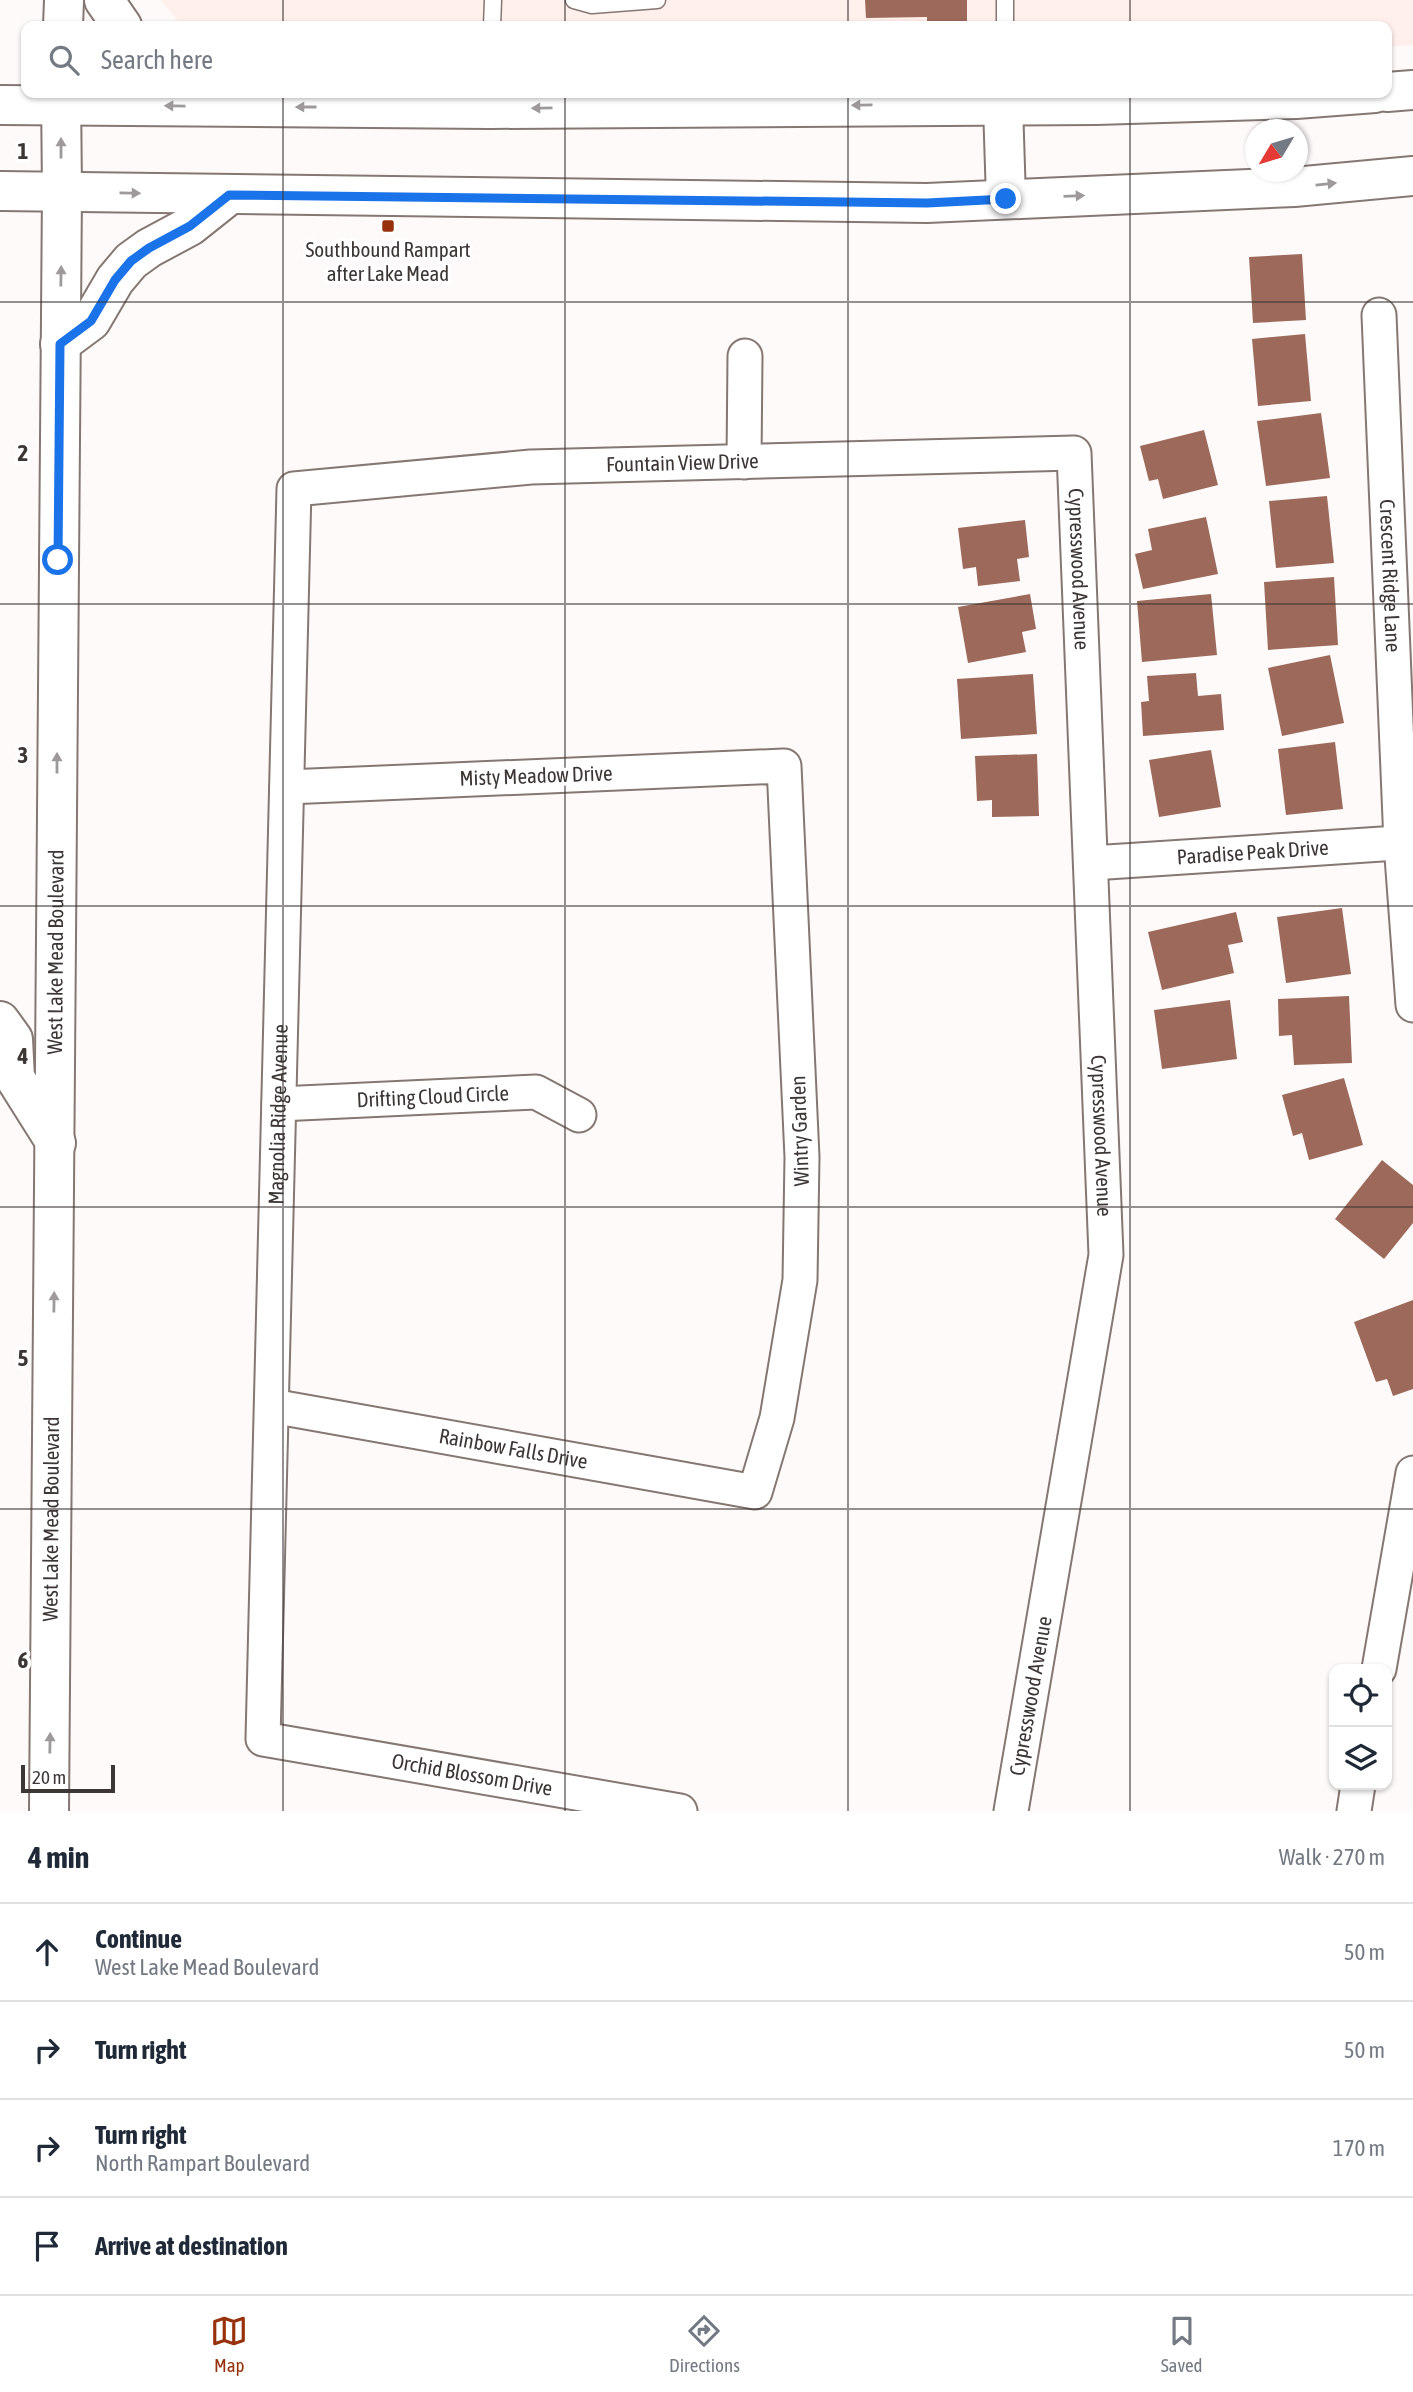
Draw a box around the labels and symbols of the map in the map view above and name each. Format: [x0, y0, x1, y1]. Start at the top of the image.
one-way arrow [850, 99, 872, 111]
one-way arrow [164, 100, 186, 112]
one-way arrow [294, 101, 316, 113]
one-way arrow [531, 102, 553, 114]
north arrow [1245, 119, 1308, 182]
one-way arrow [55, 136, 67, 158]
text: 1 [18, 138, 29, 164]
one-way arrow [1315, 178, 1337, 189]
route end [990, 183, 1021, 214]
one-way arrow [119, 187, 141, 199]
one-way arrow [1063, 191, 1085, 202]
marker: Southbound Rampart after Lake Mead [380, 218, 396, 234]
place label: Southbound Rampart after Lake Mead [305, 237, 471, 285]
one-way arrow [55, 265, 67, 287]
text: 2 [18, 440, 28, 466]
street label: Fountain View Drive [606, 448, 759, 476]
street label: Cypresswood Avenue [1064, 488, 1095, 650]
street label: Crescent Ridge Lane [1376, 499, 1406, 653]
route start [42, 544, 73, 575]
text: 3 [18, 742, 28, 768]
one-way arrow [52, 751, 63, 773]
street label: Misty Meadow Drive [459, 760, 613, 790]
street label: Paradise Peak Drive [1176, 835, 1329, 868]
street label: West Lake Mead Boulevard [42, 849, 68, 1055]
street label: Magnolia Ridge Avenue [263, 1024, 292, 1205]
text: 4 [17, 1043, 29, 1069]
street label: Cypresswood Avenue [1087, 1054, 1117, 1217]
street label: Wintry Garden [785, 1075, 813, 1187]
street label: Drifting Cloud Circle [356, 1080, 510, 1111]
one-way arrow [48, 1291, 60, 1313]
text: 5 [18, 1345, 29, 1371]
street label: West Lake Mead Boulevard [38, 1416, 63, 1622]
street label: Rainbow Falls Drive [437, 1423, 590, 1473]
street label: Cypresswood Avenue [1004, 1614, 1056, 1778]
text: 6 [18, 1647, 29, 1673]
one-way arrow [44, 1732, 56, 1754]
street label: Orchid Blossom Drive [390, 1748, 554, 1800]
scale bar [21, 1762, 116, 1794]

